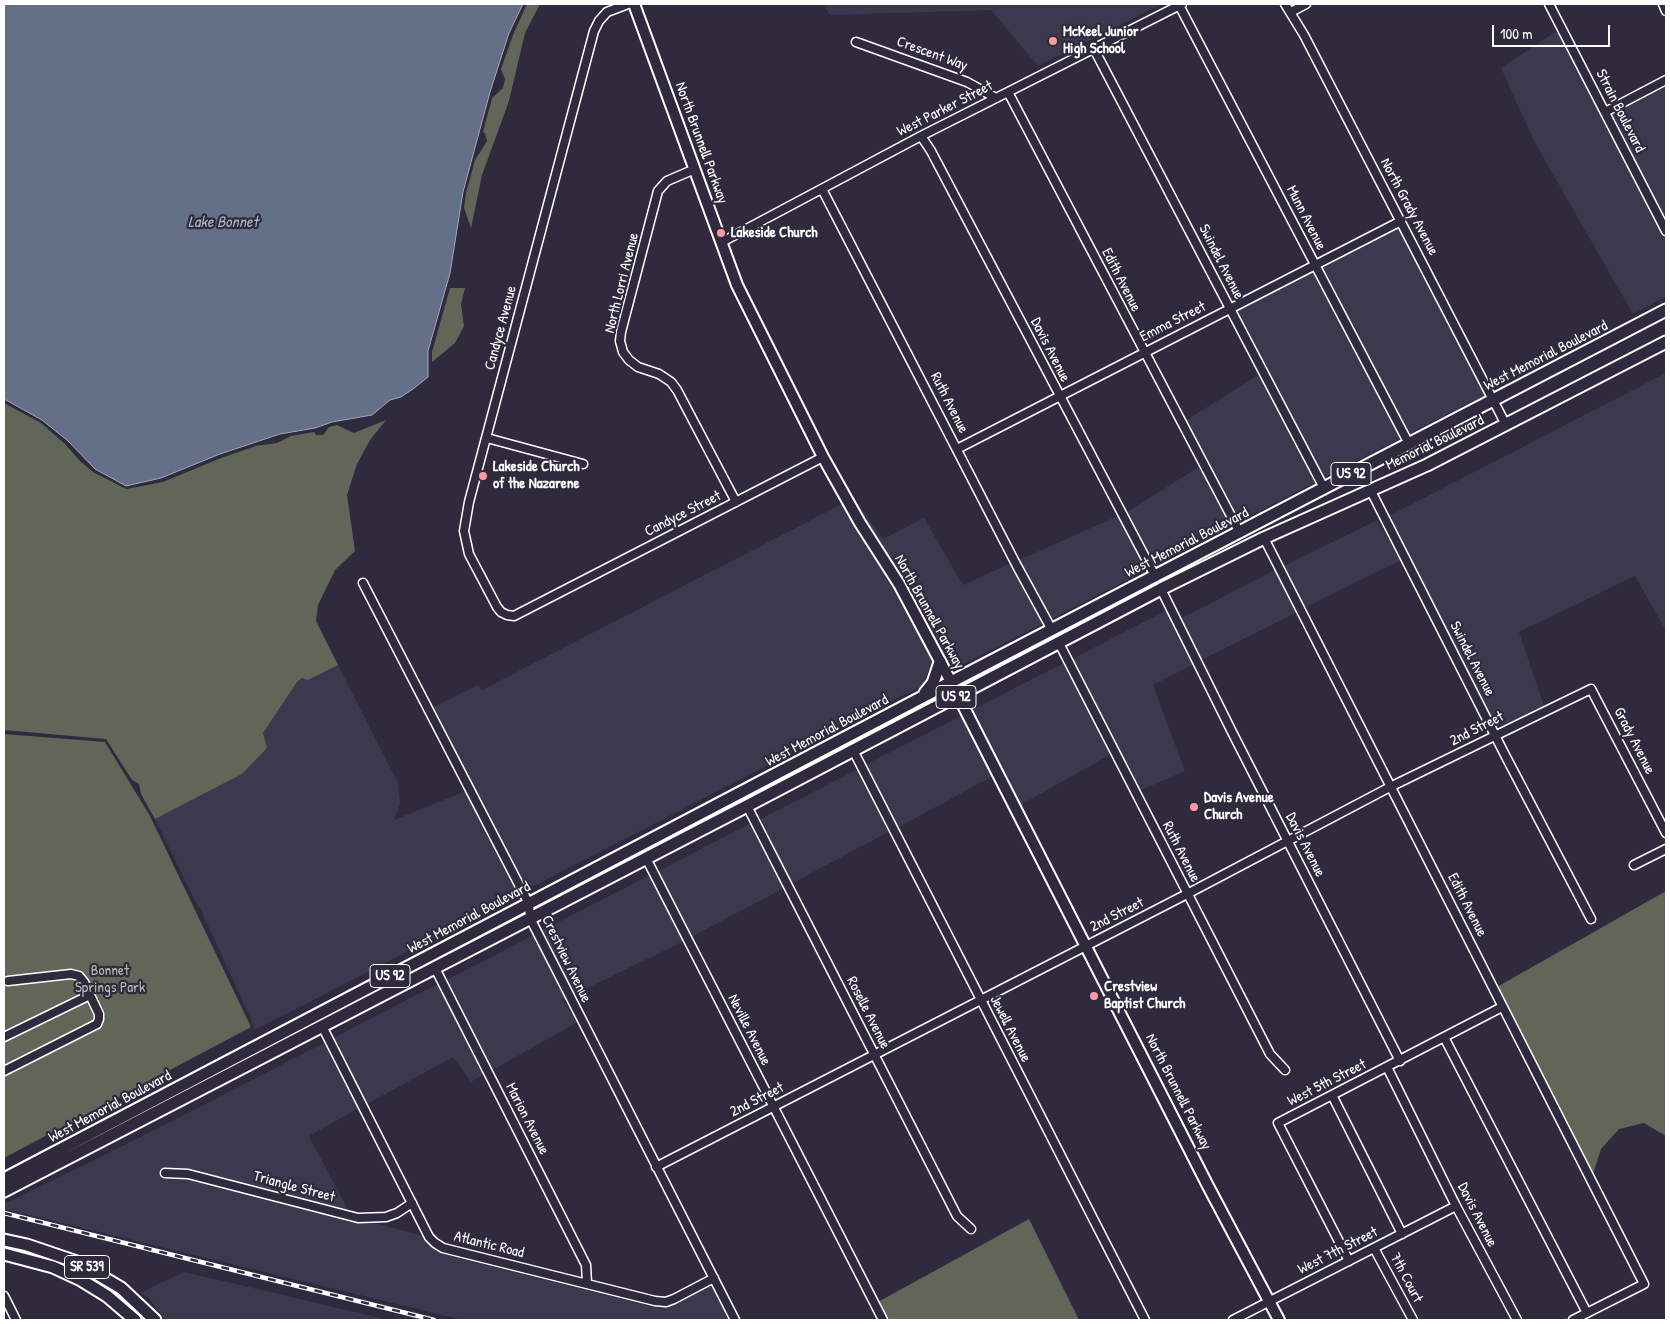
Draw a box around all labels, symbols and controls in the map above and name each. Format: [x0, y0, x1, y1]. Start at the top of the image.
scale bar [1495, 15, 1612, 47]
place label: McKeel Junior High School [1063, 23, 1138, 58]
text: 100 m [1500, 23, 1533, 44]
street label: Crescent Way [894, 33, 970, 75]
marker: McKeel Junior High School [1047, 35, 1059, 47]
street label: Strain Boulevard [1591, 67, 1649, 155]
street label: West Parker Street [894, 77, 996, 141]
street label: North Brunnell Parkway [671, 80, 731, 206]
street label: North Grady Avenue [1376, 155, 1442, 259]
street label: Munn Avenue [1282, 183, 1330, 253]
water label: Lake Bonnet [188, 213, 258, 233]
street label: Swindel Avenue [1195, 222, 1247, 302]
place label: Lakeside Church [731, 224, 817, 242]
marker: Lakeside Church [715, 227, 727, 239]
street label: North Lorri Avenue [601, 231, 643, 335]
street label: Edith Avenue [1097, 245, 1145, 315]
street label: Candyce Avenue [481, 284, 521, 372]
street label: Emma Street [1137, 298, 1209, 346]
street label: Davis Avenue [1026, 315, 1074, 385]
street label: West Memorial Boulevard [1481, 317, 1611, 395]
street label: Ruth Avenue [926, 370, 972, 436]
street label: Memorial Boulevard [1383, 412, 1487, 474]
place label: Lakeside Church of the Nazarene [493, 458, 579, 493]
road number: US 92 [1331, 462, 1371, 486]
marker: Lakeside Church of the Nazarene [477, 470, 489, 482]
street label: Candyce Street [642, 487, 724, 541]
street label: West Memorial Boulevard [1122, 504, 1252, 582]
street label: North Brunnell Parkway [890, 552, 968, 672]
street label: Swindel Avenue [1446, 619, 1498, 699]
road number: US 92 [936, 686, 976, 709]
street label: West Memorial Boulevard [763, 691, 891, 771]
street label: Grady Avenue [1610, 705, 1658, 777]
street label: 2nd Street [1447, 708, 1507, 750]
place label: Davis Avenue Church [1204, 789, 1274, 824]
marker: Davis Avenue Church [1188, 801, 1200, 813]
street label: Davis Avenue [1281, 810, 1329, 880]
street label: Ruth Avenue [1158, 819, 1204, 885]
street label: Edith Avenue [1443, 870, 1491, 940]
street label: West Memorial Boulevard [405, 878, 533, 958]
street label: 2nd Street [1087, 894, 1147, 936]
street label: Crestview Avenue [537, 913, 595, 1005]
park label: Bonnet Springs Park [75, 962, 145, 997]
road number: US 92 [370, 964, 410, 988]
street label: Roselle Avenue [842, 974, 894, 1052]
place label: Crestview Baptist Church [1104, 978, 1185, 1013]
marker: Crestview Baptist Church [1088, 990, 1100, 1002]
street label: Neville Avenue [723, 992, 775, 1068]
street label: Jewell Avenue [986, 993, 1034, 1065]
street label: North Brunnell Parkway [1141, 1031, 1215, 1153]
street label: West 5th Street [1285, 1056, 1369, 1110]
street label: West Memorial Boulevard [46, 1067, 174, 1147]
street label: 2nd Street [727, 1079, 787, 1121]
street label: Marion Avenue [501, 1080, 553, 1158]
street label: Triangle Street [251, 1167, 337, 1207]
street label: Davis Avenue [1453, 1180, 1501, 1250]
street label: West 7th Street [1295, 1223, 1381, 1279]
street label: Atlantic Road [452, 1228, 526, 1262]
street label: 7th Court [1385, 1250, 1427, 1306]
road number: SR 539 [64, 1256, 110, 1278]

